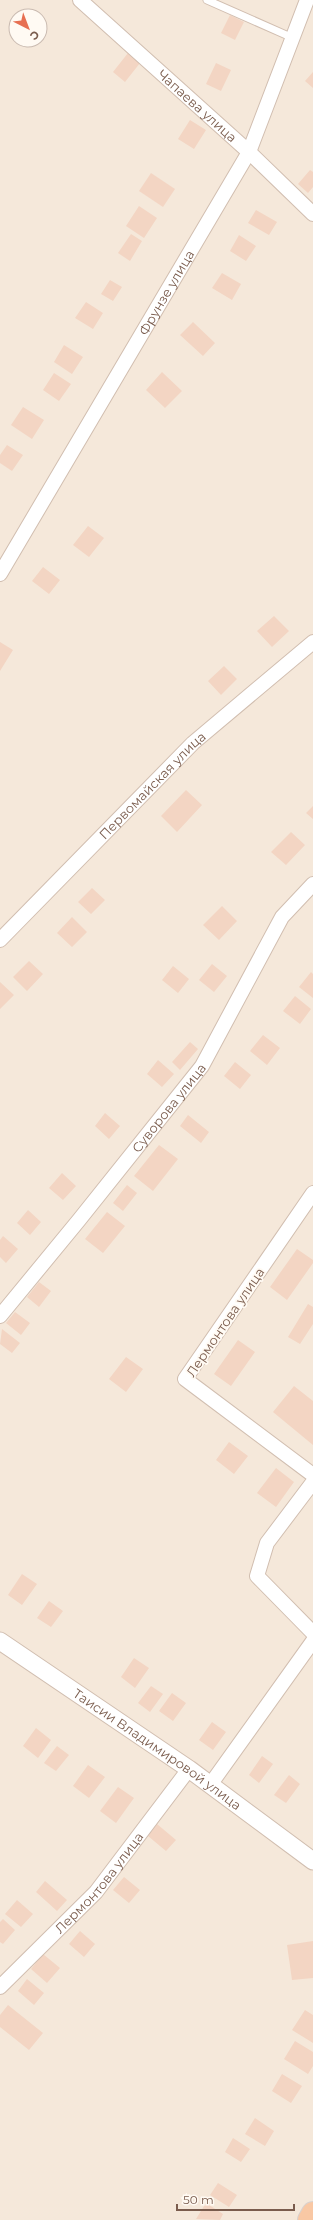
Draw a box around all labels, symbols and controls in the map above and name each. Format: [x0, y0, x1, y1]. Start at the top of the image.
north arrow [8, 8, 48, 48]
text: С [27, 28, 42, 43]
street label: Чапаева улица [155, 66, 240, 145]
street label: Фрунзе улица [135, 247, 197, 338]
street label: Первомайская улица [95, 728, 209, 842]
street label: Суворова улица [128, 1060, 209, 1156]
street label: Лермонтова улица [183, 1264, 267, 1380]
street label: Таисии Владимировой улица [70, 1685, 245, 1813]
street label: Лермонтова улица [51, 1829, 146, 1936]
scale bar [177, 2186, 294, 2212]
text: 50 m [183, 2192, 214, 2207]

